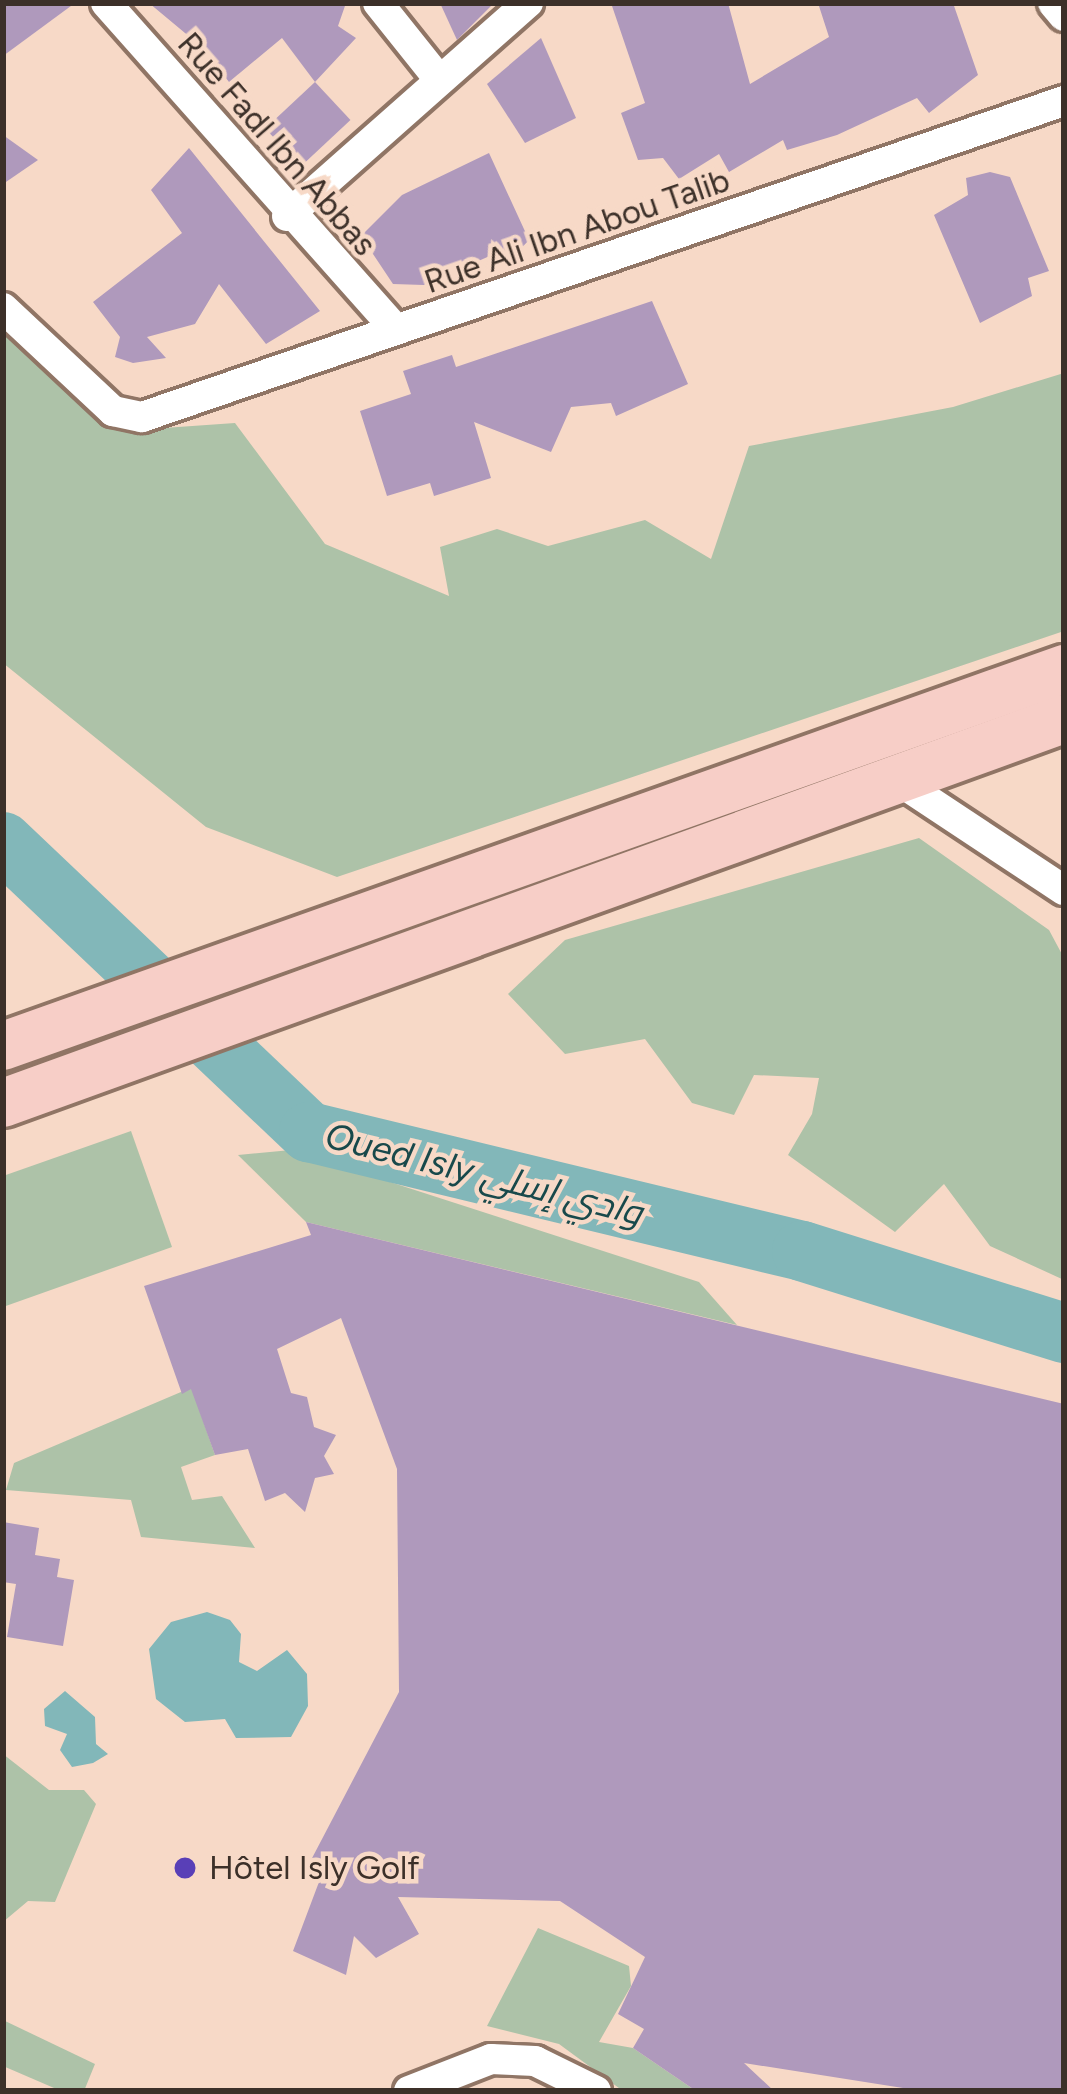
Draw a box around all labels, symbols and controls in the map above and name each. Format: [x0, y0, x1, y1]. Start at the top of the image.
street label: Rue Fadl Ibn Abbas [169, 24, 385, 264]
street label: Rue Ali Ibn Abou Talib [419, 160, 735, 302]
water label: Oued Isly وادي إسلي [321, 1114, 647, 1234]
place label: Hôtel Isly Golf [209, 1848, 419, 1888]
marker: Hôtel Isly Golf [172, 1855, 198, 1881]

